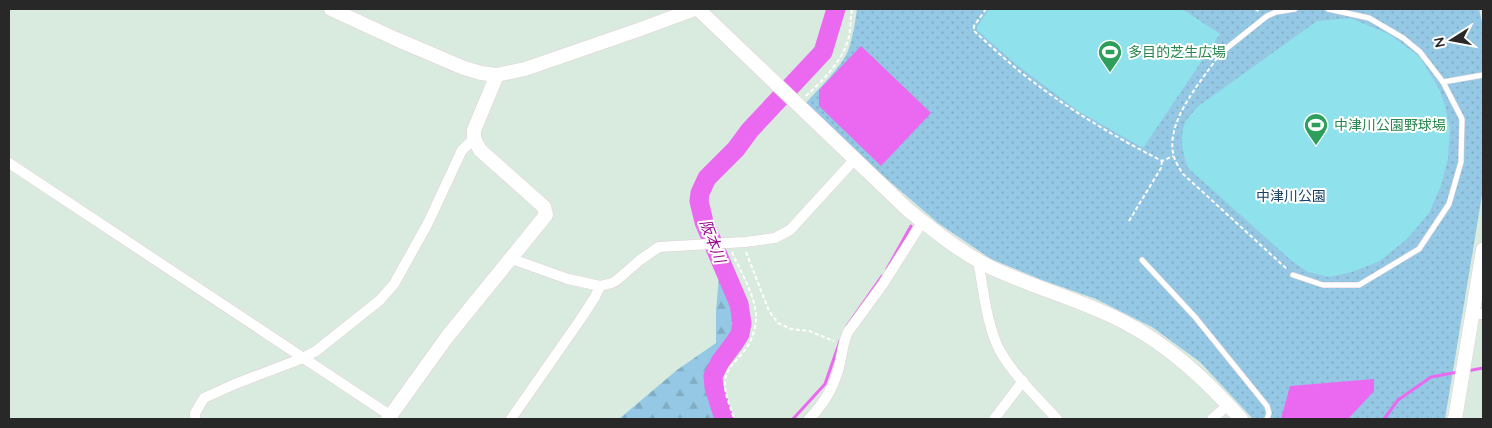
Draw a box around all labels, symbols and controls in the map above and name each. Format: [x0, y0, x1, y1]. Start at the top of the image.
north arrow [1427, 15, 1477, 65]
text: N [1429, 36, 1449, 49]
sports icon: 多目的芝生広場 [1097, 39, 1123, 73]
place label: 多目的芝生広場 [1128, 43, 1226, 61]
sports icon: 中津川公園野球場 [1303, 112, 1329, 146]
place label: 中津川公園野球場 [1334, 116, 1446, 134]
park label: 中津川公園 [1256, 187, 1326, 205]
water label: 阪本川 [696, 217, 731, 267]

